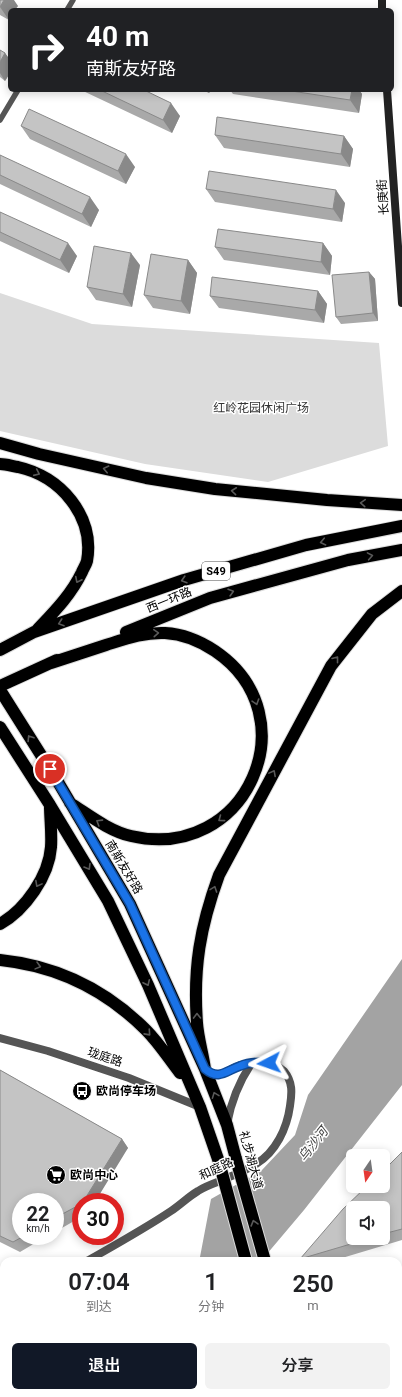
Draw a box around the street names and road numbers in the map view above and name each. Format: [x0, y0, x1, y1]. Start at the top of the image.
street label: 长庚街 [375, 179, 391, 215]
road number: S49 [202, 562, 230, 580]
street label: 西一环路 [144, 585, 194, 615]
street label: 南斯友好路 [103, 838, 145, 896]
street label: 珑庭路 [86, 1045, 124, 1069]
street label: 礼步湖大道 [236, 1129, 266, 1191]
street label: 和庭路 [197, 1155, 235, 1183]

